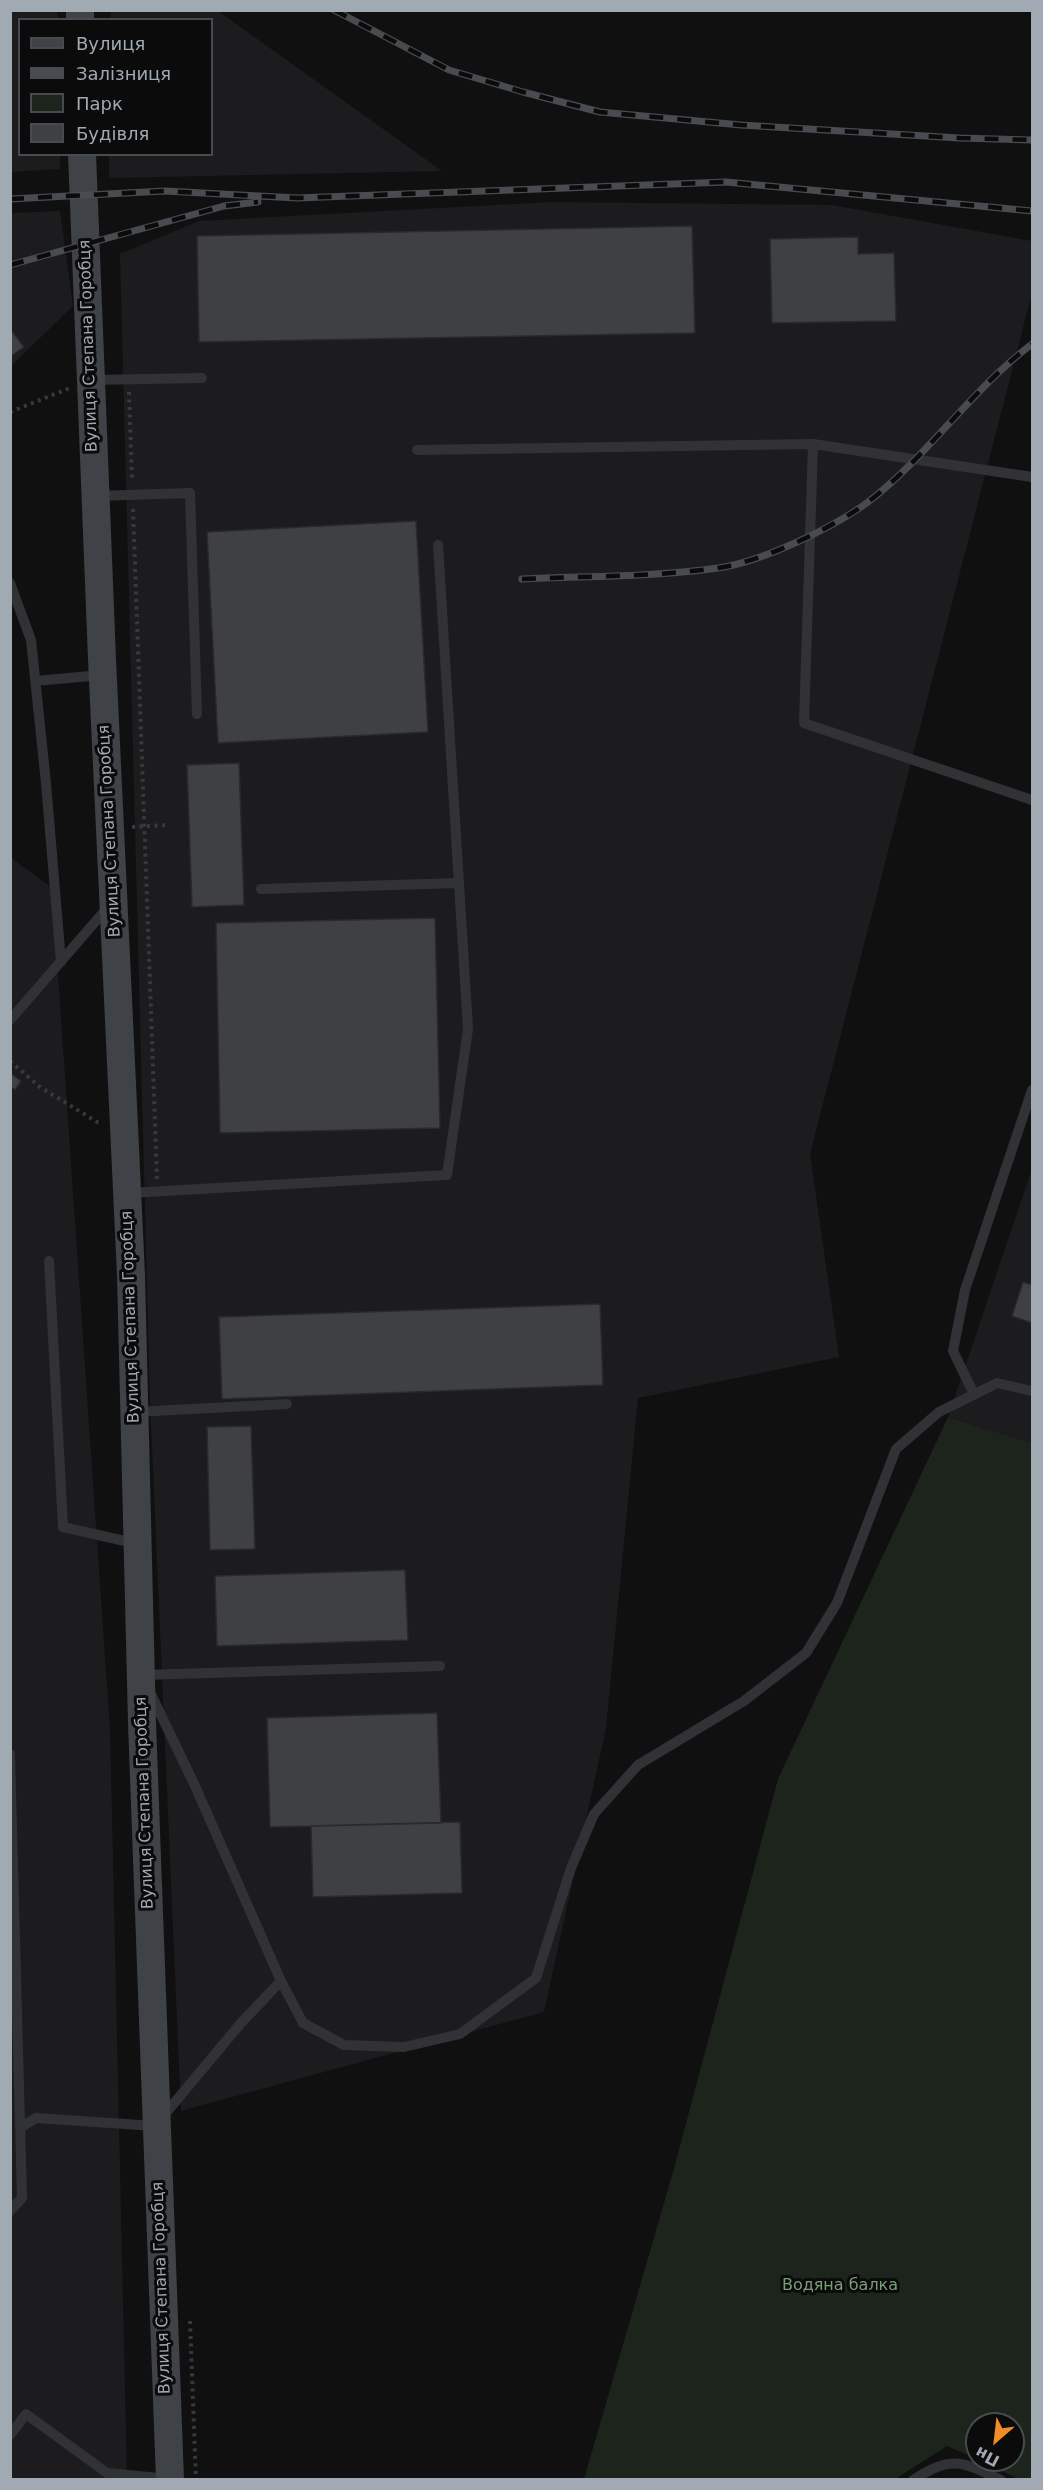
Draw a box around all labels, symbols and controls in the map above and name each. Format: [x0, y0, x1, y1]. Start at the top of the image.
legend [18, 18, 213, 156]
text: Вулиця [76, 33, 145, 54]
text: Залізниця [76, 63, 171, 84]
text: Парк [76, 93, 123, 114]
text: Будівля [76, 123, 149, 144]
street label: Вулиця Степана Горобця [76, 239, 102, 453]
street label: Вулиця Степана Горобця [95, 724, 125, 938]
street label: Вулиця Степана Горобця [118, 1210, 144, 1424]
street label: Вулиця Степана Горобця [132, 1696, 158, 1910]
street label: Вулиця Степана Горобця [149, 2181, 175, 2395]
park label: Водяна балка [782, 2276, 898, 2296]
north arrow [965, 2412, 1025, 2472]
text: Пн [972, 2442, 1003, 2471]

